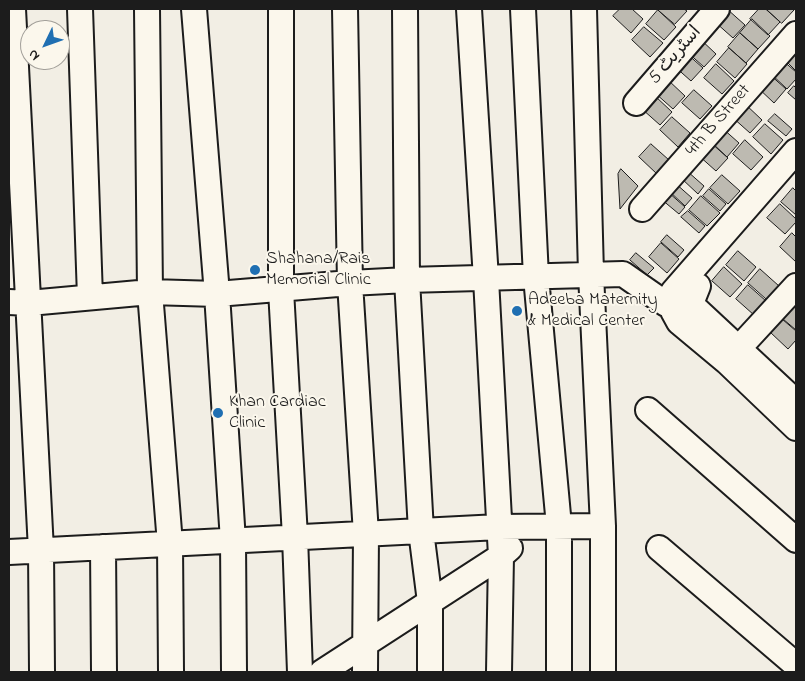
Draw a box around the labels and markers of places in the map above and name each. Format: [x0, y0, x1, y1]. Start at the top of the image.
place label: Shahana/Rais Memorial Clinic [266, 249, 371, 292]
marker: Shahana/Rais Memorial Clinic [248, 263, 262, 277]
place label: Adeeba Maternity & Medical Center [528, 290, 658, 332]
marker: Adeeba Maternity & Medical Center [510, 304, 524, 318]
place label: Khan Cardiac Clinic [229, 392, 326, 434]
marker: Khan Cardiac Clinic [211, 406, 225, 420]

